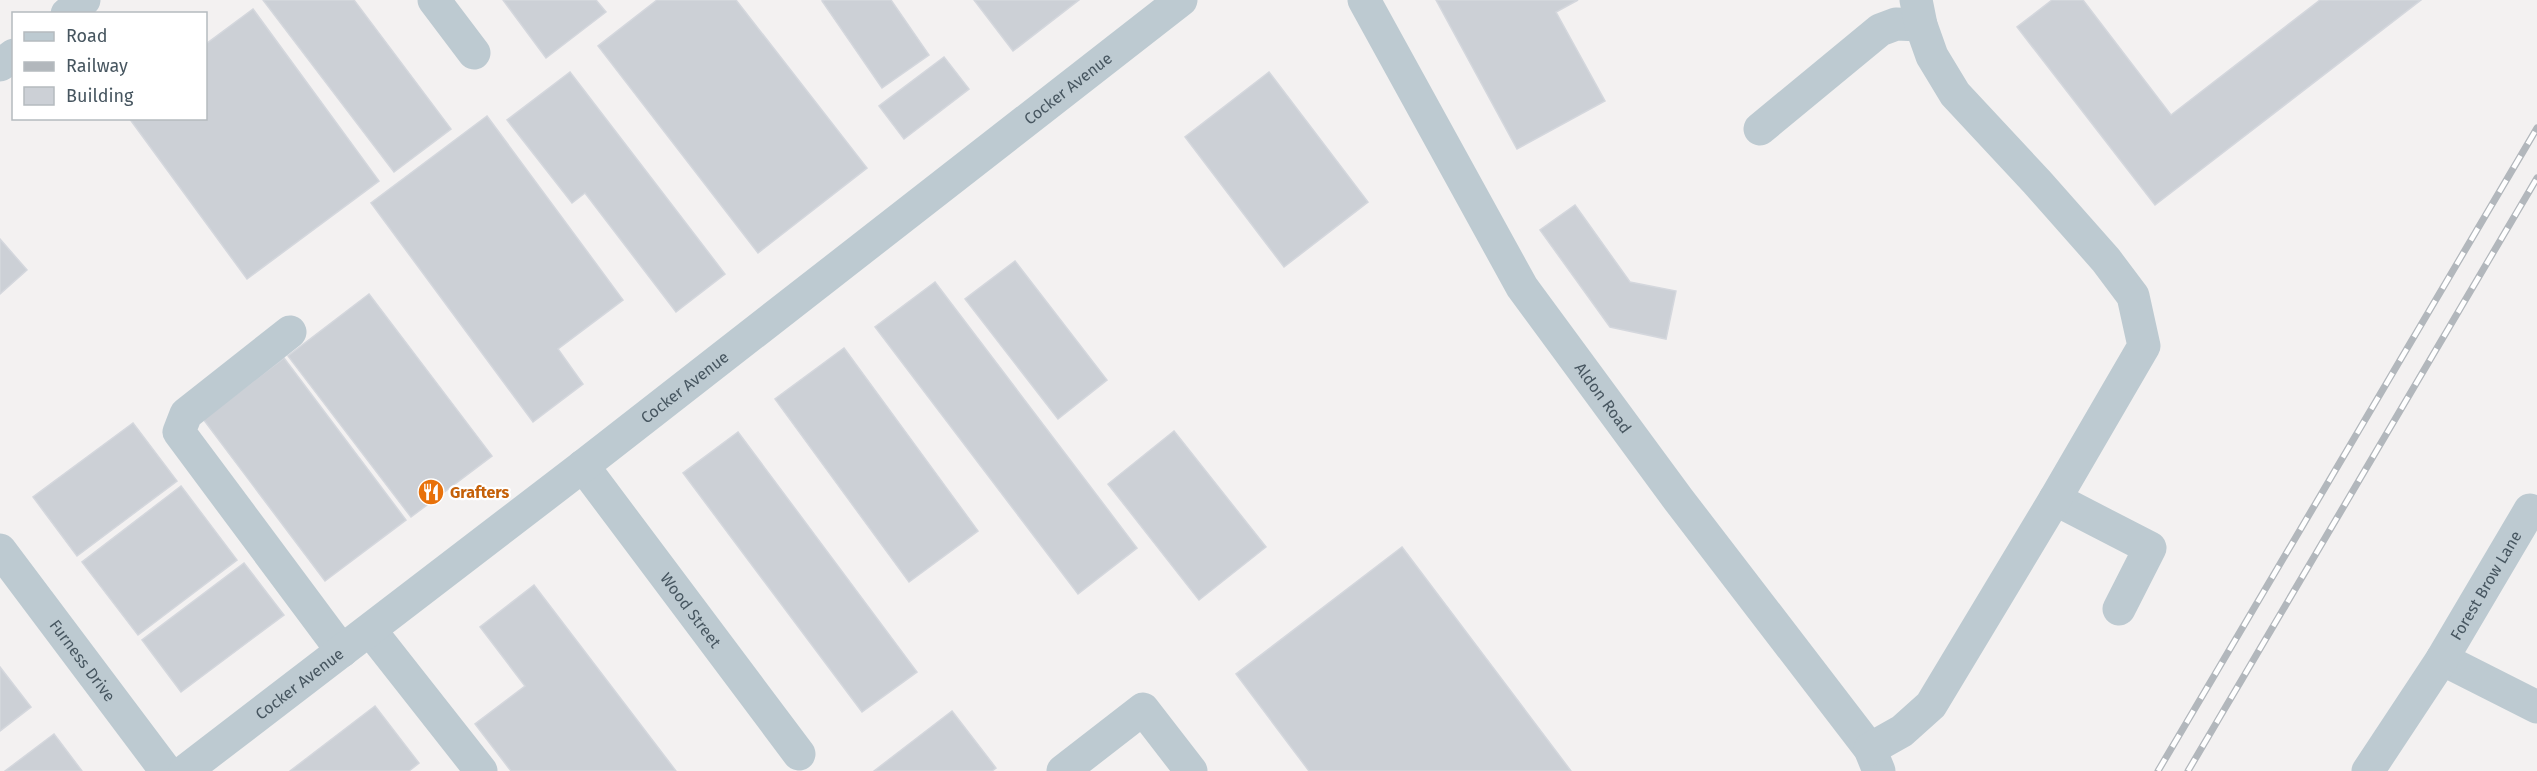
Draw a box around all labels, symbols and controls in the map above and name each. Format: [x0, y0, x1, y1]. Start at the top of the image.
legend [12, 12, 207, 120]
text: Road [66, 25, 108, 47]
street label: Cocker Avenue [1020, 49, 1116, 129]
text: Railway [66, 55, 128, 77]
text: Building [66, 85, 134, 107]
street label: Cocker Avenue [637, 347, 732, 427]
street label: Aldon Road [1571, 359, 1635, 437]
restaurant icon: Grafters [416, 477, 446, 507]
place label: Grafters [450, 483, 510, 502]
street label: Forest Brow Lane [2446, 527, 2526, 644]
street label: Wood Street [656, 569, 725, 652]
street label: Furness Drive [46, 616, 119, 705]
street label: Cocker Avenue [252, 644, 347, 724]

